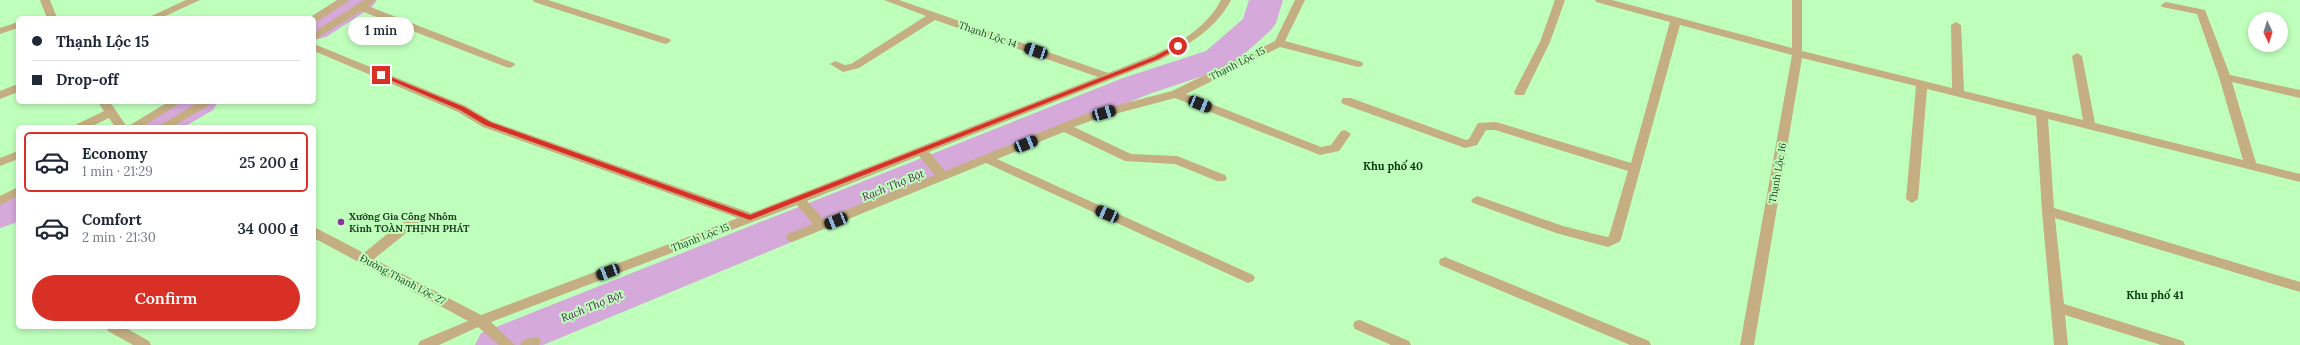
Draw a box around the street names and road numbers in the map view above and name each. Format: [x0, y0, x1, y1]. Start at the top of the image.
street label: Thạnh Lộc 14 [957, 18, 1019, 51]
street label: Thạnh Lộc 15 [1207, 44, 1267, 83]
street label: Thạnh Lộc 16 [1766, 142, 1789, 204]
street label: Thạnh Lộc 15 [669, 220, 731, 254]
street label: Đường Thạnh Lộc 27 [358, 251, 448, 308]

